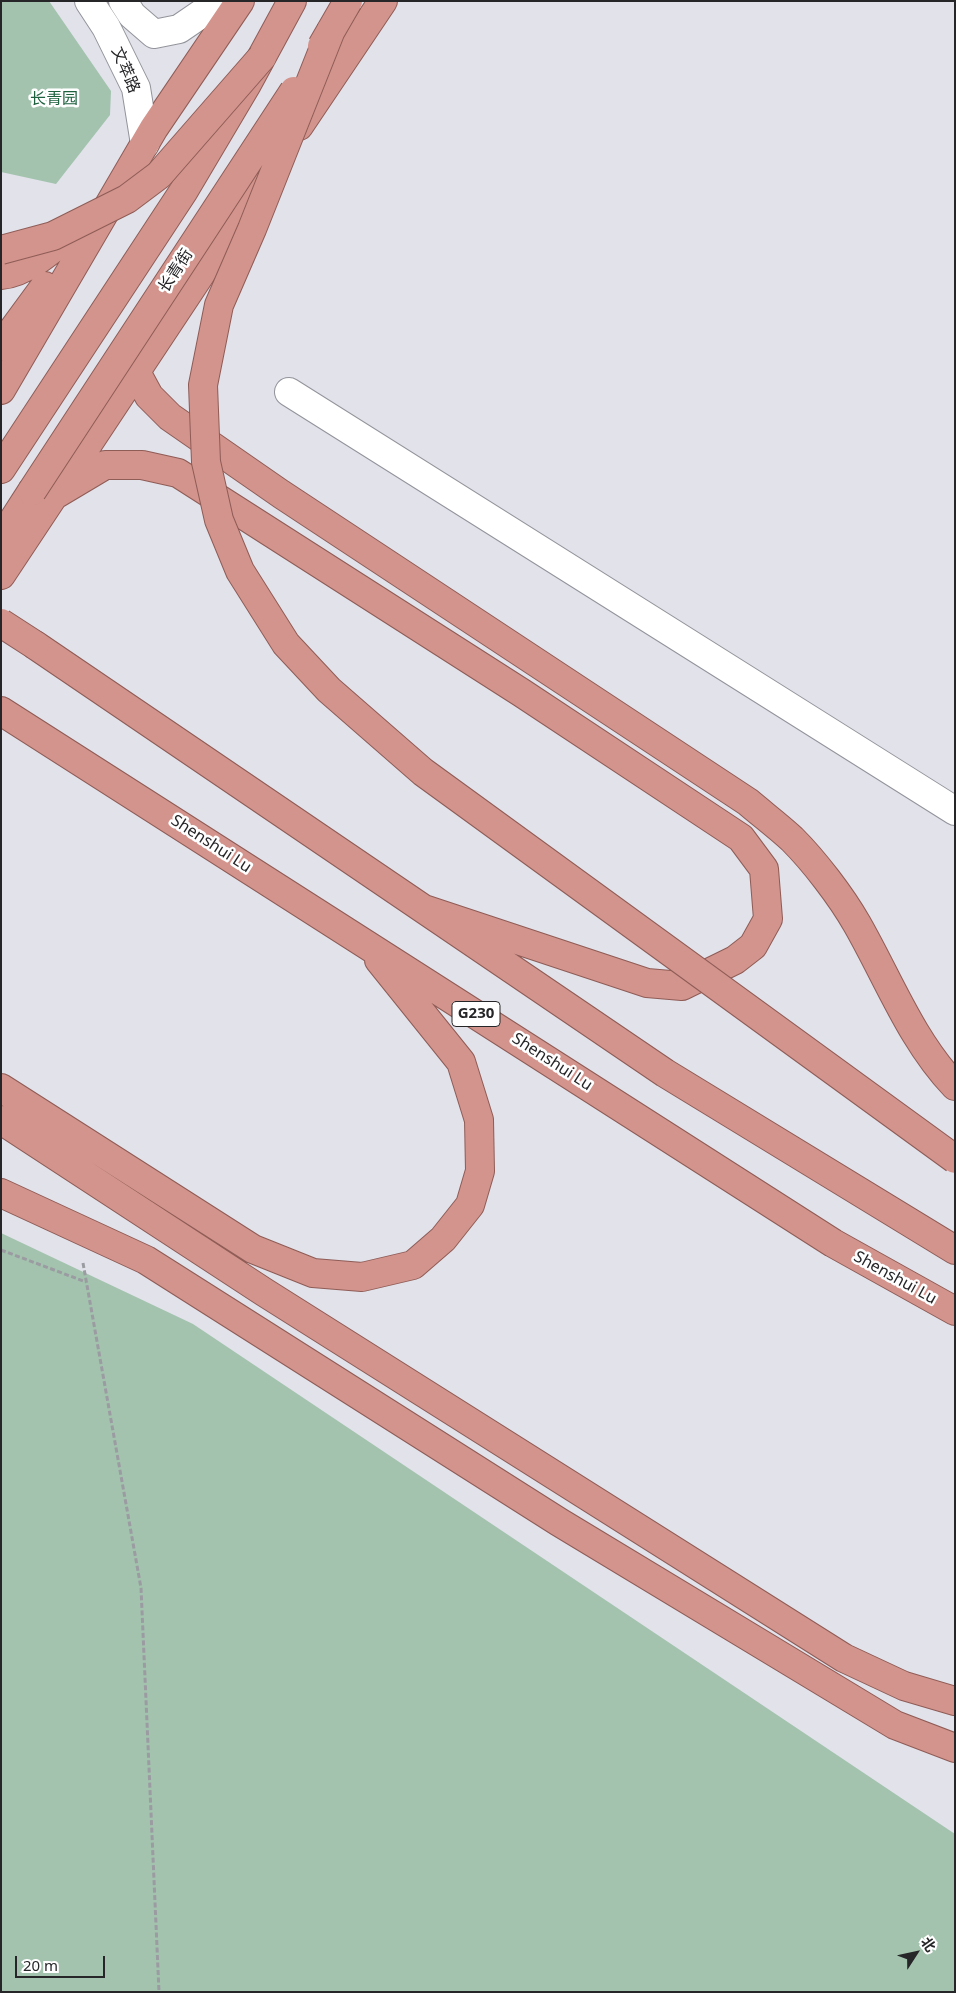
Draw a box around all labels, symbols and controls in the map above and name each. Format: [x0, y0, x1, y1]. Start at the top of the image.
street label: 文萃路 [107, 44, 143, 96]
park label: 长青园 [30, 89, 78, 109]
street label: 长青街 [155, 246, 197, 296]
street label: Shenshui Lu [167, 811, 255, 877]
road number: G230 [452, 1002, 500, 1026]
street label: Shenshui Lu [508, 1029, 596, 1095]
street label: Shenshui Lu [850, 1247, 940, 1309]
north arrow [891, 1928, 941, 1978]
text: 北 [917, 1933, 940, 1955]
scale bar [18, 1946, 108, 1978]
text: 20 m [23, 1955, 58, 1975]

